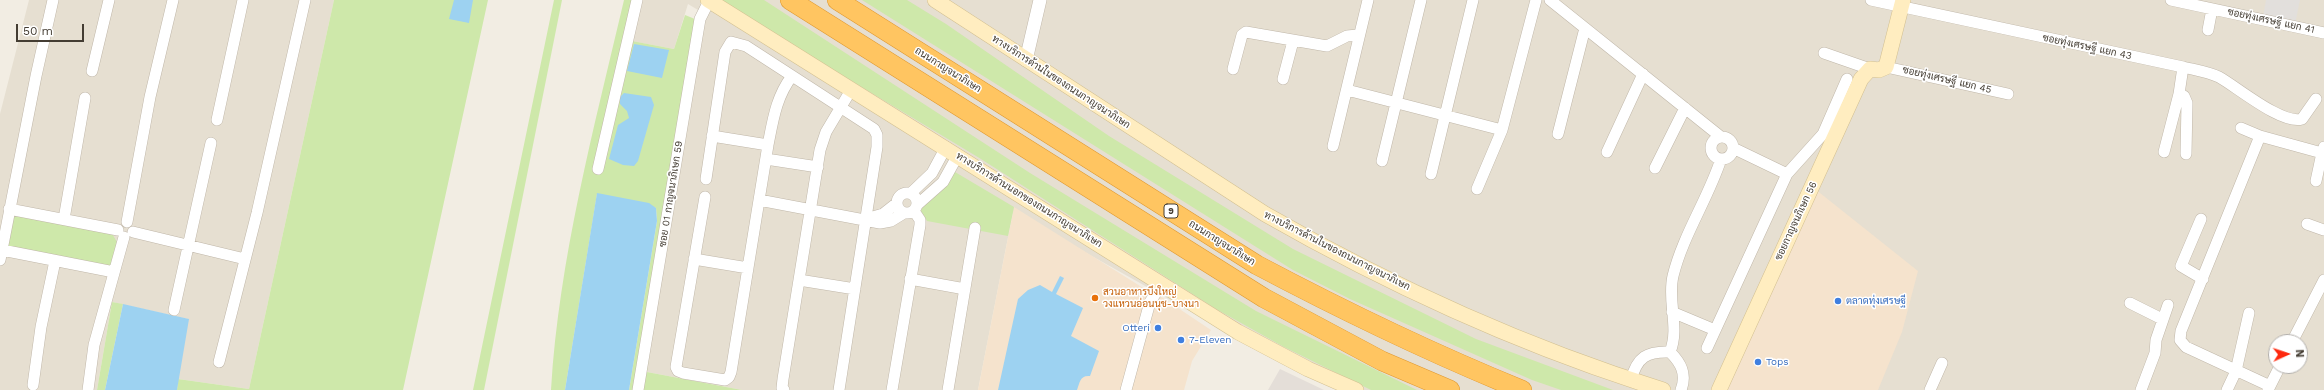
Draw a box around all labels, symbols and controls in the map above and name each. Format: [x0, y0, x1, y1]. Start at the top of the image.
street label: ซอยทุ่งเศรษฐี แยก 41 [2226, 6, 2316, 36]
scale bar [18, 16, 86, 42]
text: 50 m [23, 24, 53, 38]
street label: ซอยทุ่งเศรษฐี แยก 43 [2041, 32, 2133, 62]
street label: ทางบริการด้านในของถนนกาญจนาภิเษก [990, 33, 1132, 131]
street label: ถนนกาญจนาภิเษก [913, 45, 983, 95]
street label: ซอยทุ่งเศรษฐี แยก 45 [1901, 64, 1993, 96]
street label: ซอย 01 กาญจนาภิเษก 59 [657, 140, 685, 248]
street label: ทางบริการด้านนอกของถนนกาญจนาภิเษก [954, 150, 1104, 250]
street label: ซอยกาญจนภิเษก 56 [1772, 180, 1820, 262]
road number: 9 [1164, 204, 1178, 218]
street label: ทางบริการด้านในของถนนกาญจนาภิเษก [1262, 209, 1412, 293]
street label: ถนนกาญจนาภิเษก [1187, 218, 1257, 268]
place label: สวนอาหารบึงใหญ่ วงแหวนอ่อนนุช-บางนา [1103, 286, 1199, 310]
marker: สวนอาหารบึงใหญ่ วงแหวนอ่อนนุช-บางนา [1090, 293, 1100, 303]
place label: ตลาดทุ่งเศรษฐี [1846, 295, 1906, 307]
marker: ตลาดทุ่งเศรษฐี [1833, 296, 1843, 306]
place label: Otteri [1122, 322, 1150, 334]
marker: Otteri [1153, 323, 1163, 333]
place label: 7-Eleven [1189, 334, 1231, 346]
north arrow [2268, 334, 2308, 374]
marker: 7-Eleven [1176, 335, 1186, 345]
text: N [2293, 349, 2306, 358]
place label: Tops [1766, 356, 1788, 368]
marker: Tops [1753, 357, 1763, 367]

